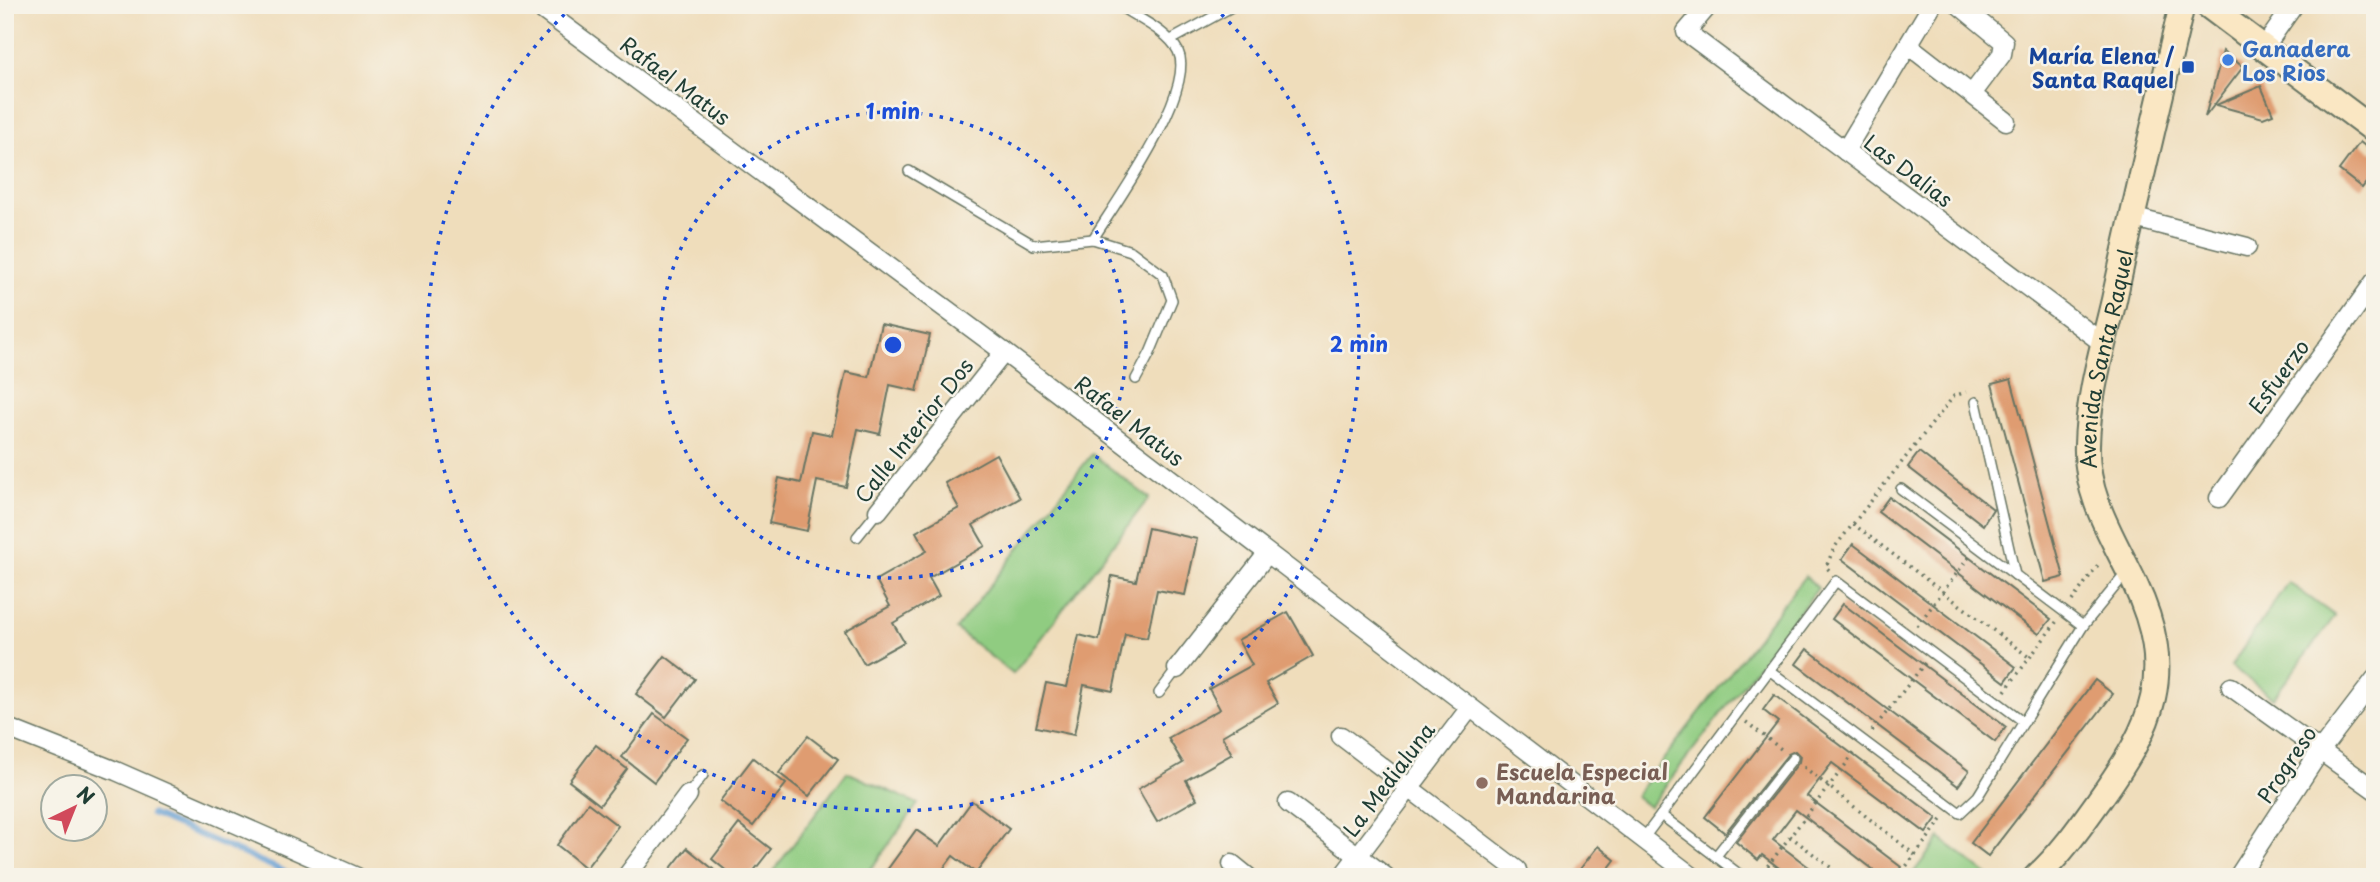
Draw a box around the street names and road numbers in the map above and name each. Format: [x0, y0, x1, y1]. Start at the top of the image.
street label: Rafael Matus [614, 28, 738, 132]
street label: Las Dalias [1858, 126, 1960, 214]
street label: Avenida Santa Raquel [2071, 246, 2141, 470]
street label: Esfuerzo [2240, 332, 2316, 420]
street label: Calle Interior Dos [846, 351, 980, 509]
street label: Rafael Matus [1069, 367, 1191, 473]
street label: La Medialuna [1334, 715, 1442, 843]
street label: Progreso [2248, 719, 2324, 809]

